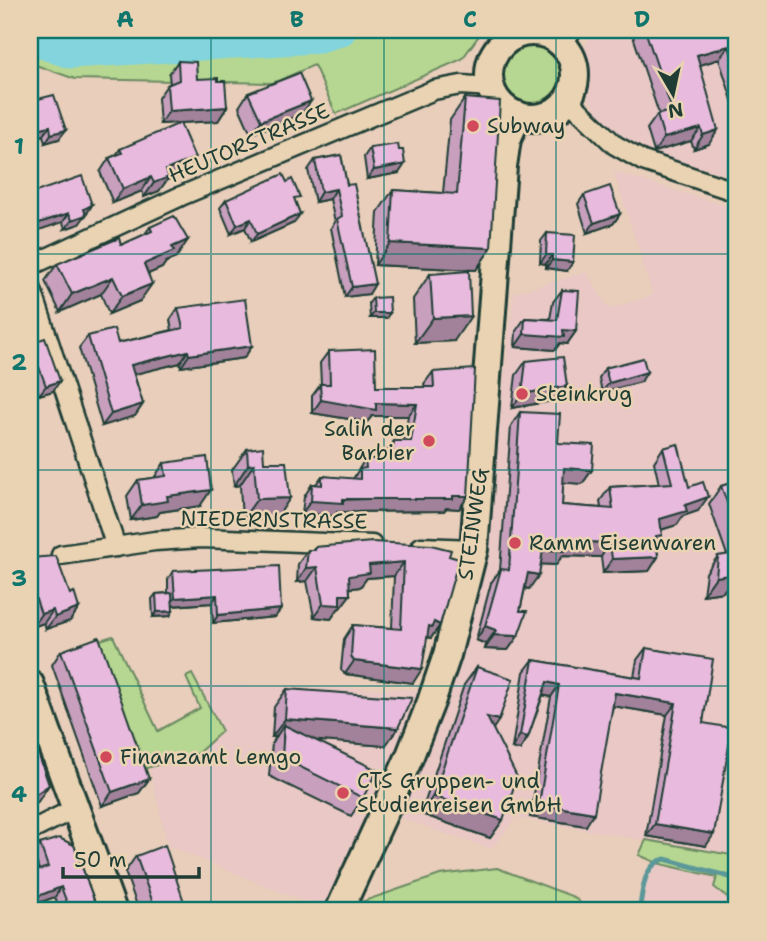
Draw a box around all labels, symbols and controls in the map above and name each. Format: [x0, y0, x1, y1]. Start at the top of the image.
text: A [116, 4, 134, 34]
text: B [290, 4, 304, 34]
text: C [463, 4, 477, 34]
text: D [634, 4, 650, 34]
north arrow [638, 60, 708, 130]
street label: HEUTORSTRASSE [164, 96, 334, 190]
text: N [666, 97, 685, 124]
place label: Subway [487, 112, 565, 140]
marker: Subway [465, 118, 481, 134]
text: 1 [14, 131, 24, 161]
text: 2 [11, 347, 27, 377]
place label: Steinkrug [536, 380, 632, 408]
marker: Steinkrug [514, 386, 530, 402]
place label: Salih der Barbier [324, 415, 415, 467]
marker: Salih der Barbier [421, 433, 437, 449]
street label: STEINWEG [451, 466, 495, 582]
street label: NIEDERNSTRASSE [180, 504, 368, 536]
place label: Ramm Eisenwaren [529, 529, 716, 557]
marker: Ramm Eisenwaren [507, 535, 523, 551]
text: 3 [11, 563, 27, 593]
place label: Finanzamt Lemgo [120, 743, 301, 771]
marker: Finanzamt Lemgo [98, 749, 114, 765]
place label: CTS Gruppen- und Studienreisen GmbH [357, 767, 562, 819]
text: 4 [11, 779, 27, 809]
marker: CTS Gruppen- und Studienreisen GmbH [335, 785, 351, 801]
scale bar [63, 836, 200, 880]
text: 50 m [74, 846, 127, 874]

